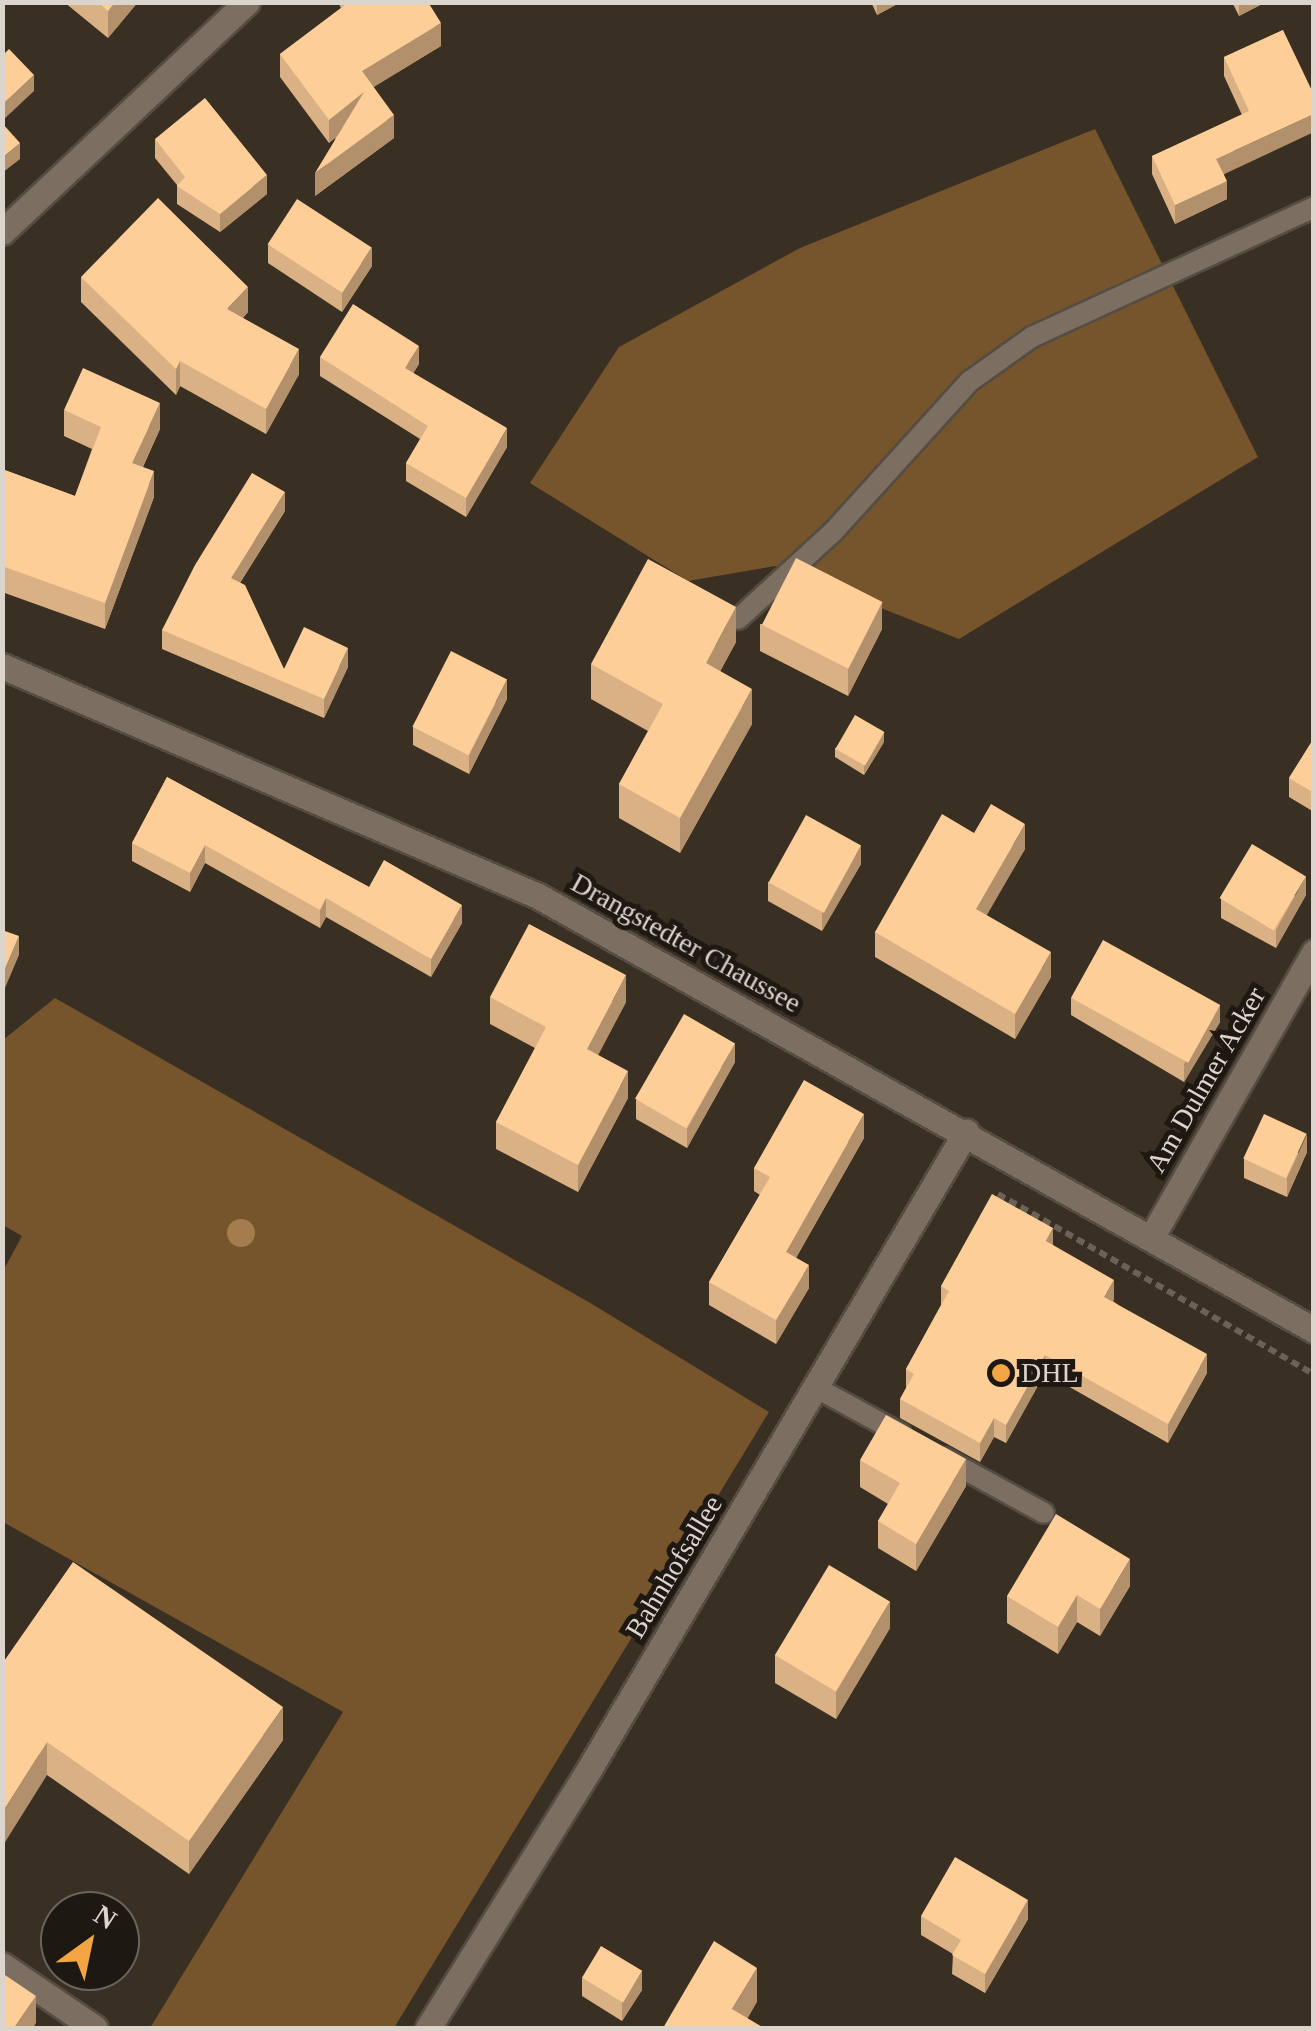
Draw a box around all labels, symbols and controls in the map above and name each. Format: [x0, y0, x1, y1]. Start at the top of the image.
street label: Drangstedter Chaussee [565, 866, 807, 1020]
street label: Am Dulmer Acker [1139, 981, 1273, 1179]
place label: DHL [1021, 1356, 1079, 1390]
marker: DHL [990, 1362, 1012, 1384]
street label: Bahnhofsallee [618, 1490, 730, 1644]
north arrow [40, 1891, 140, 1991]
text: N [89, 1899, 122, 1936]

